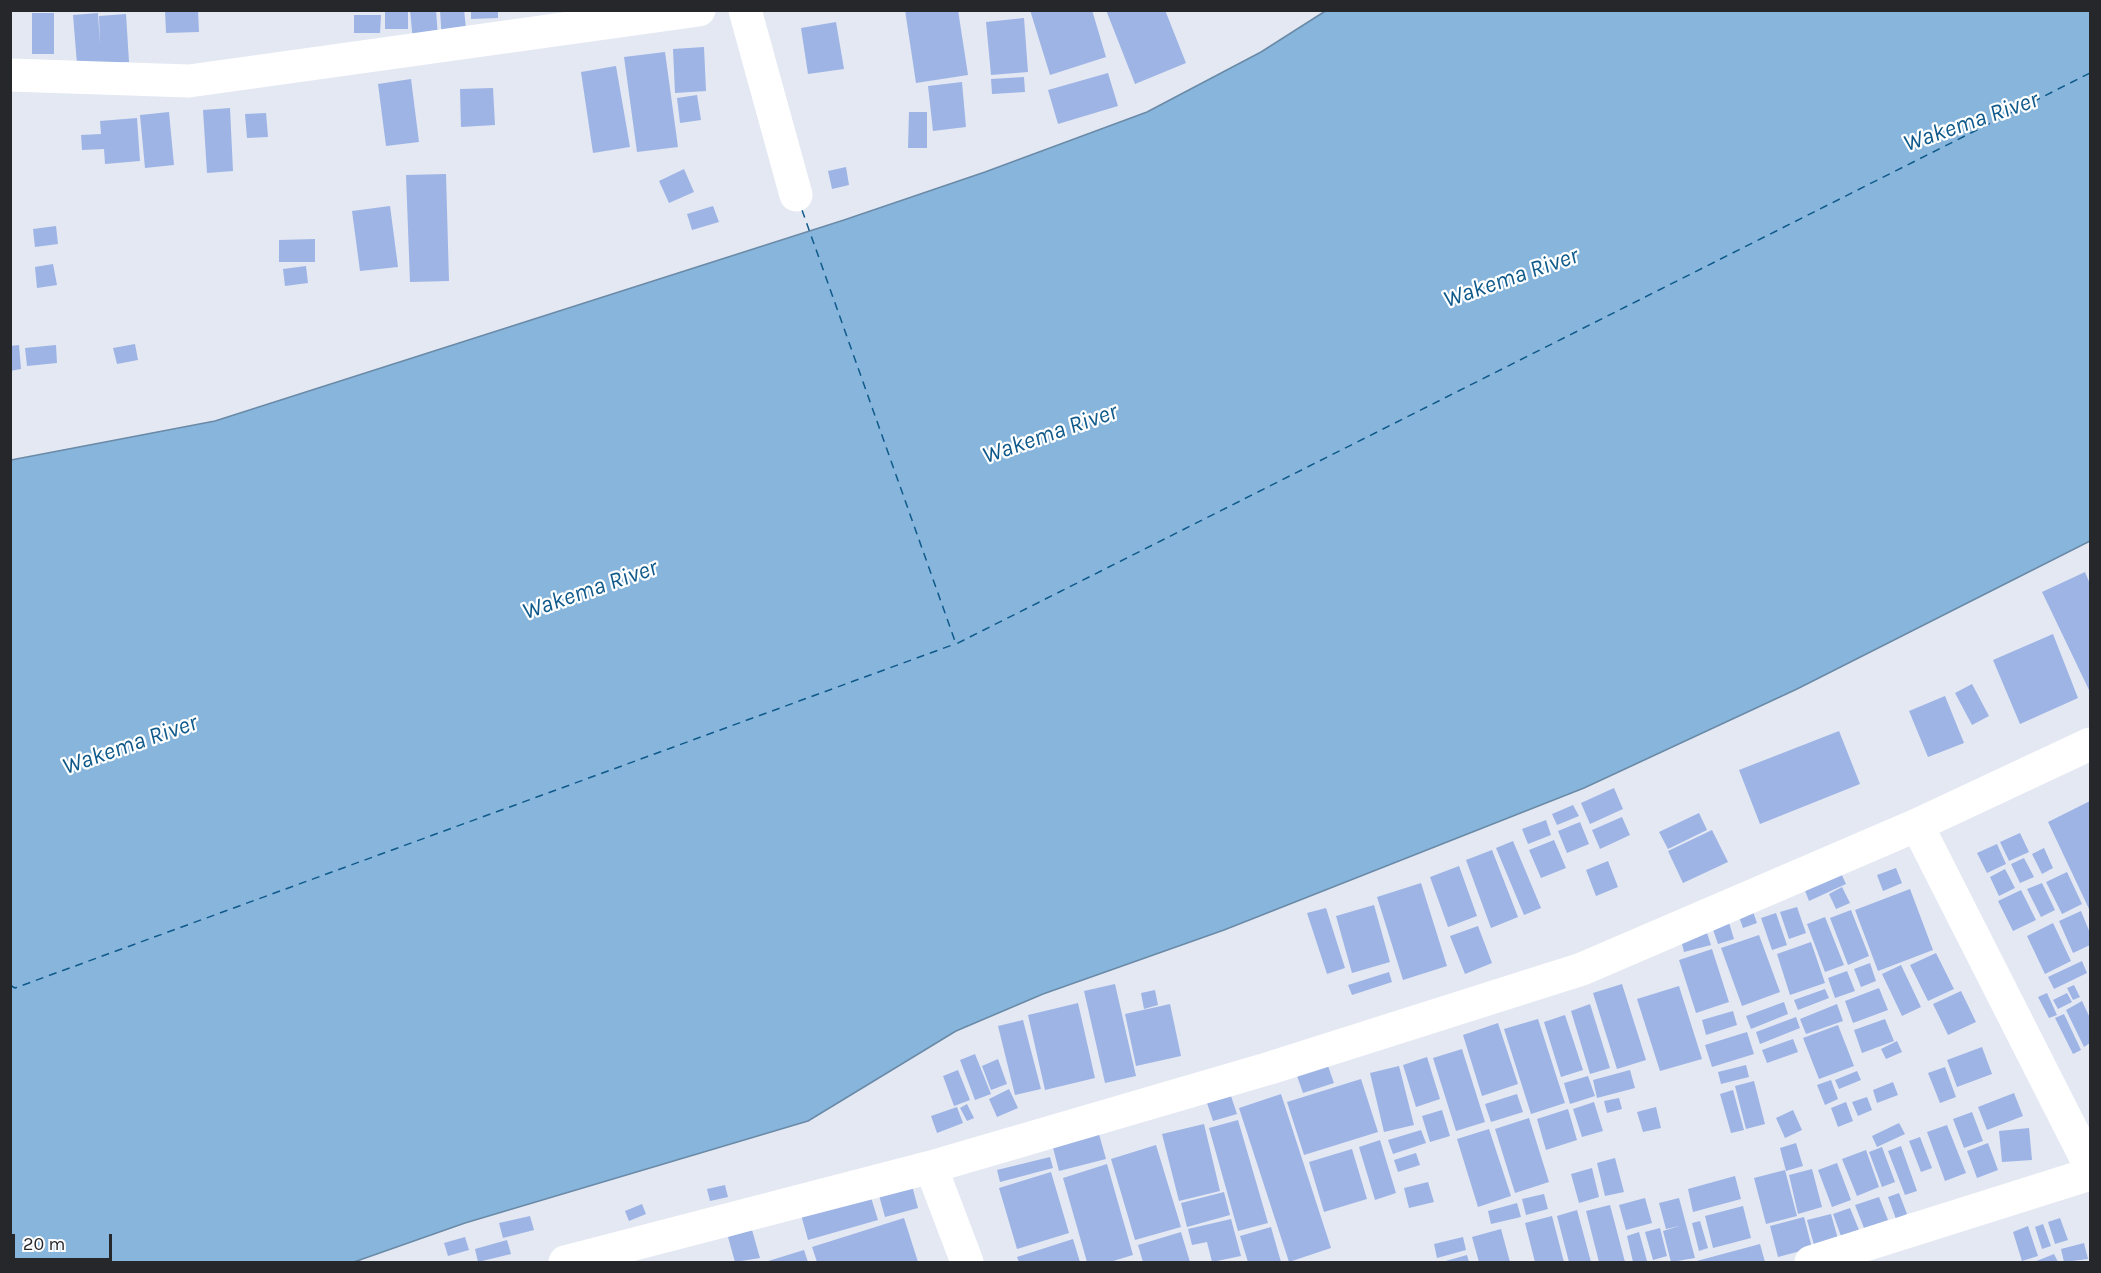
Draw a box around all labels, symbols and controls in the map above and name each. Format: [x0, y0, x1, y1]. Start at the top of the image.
water label: Wakema River [1899, 85, 2043, 159]
water label: Wakema River [1439, 241, 1583, 315]
water label: Wakema River [978, 397, 1122, 471]
water label: Wakema River [518, 553, 662, 627]
water label: Wakema River [58, 708, 202, 782]
scale bar [15, 1222, 116, 1260]
text: 20 m [23, 1233, 65, 1255]

